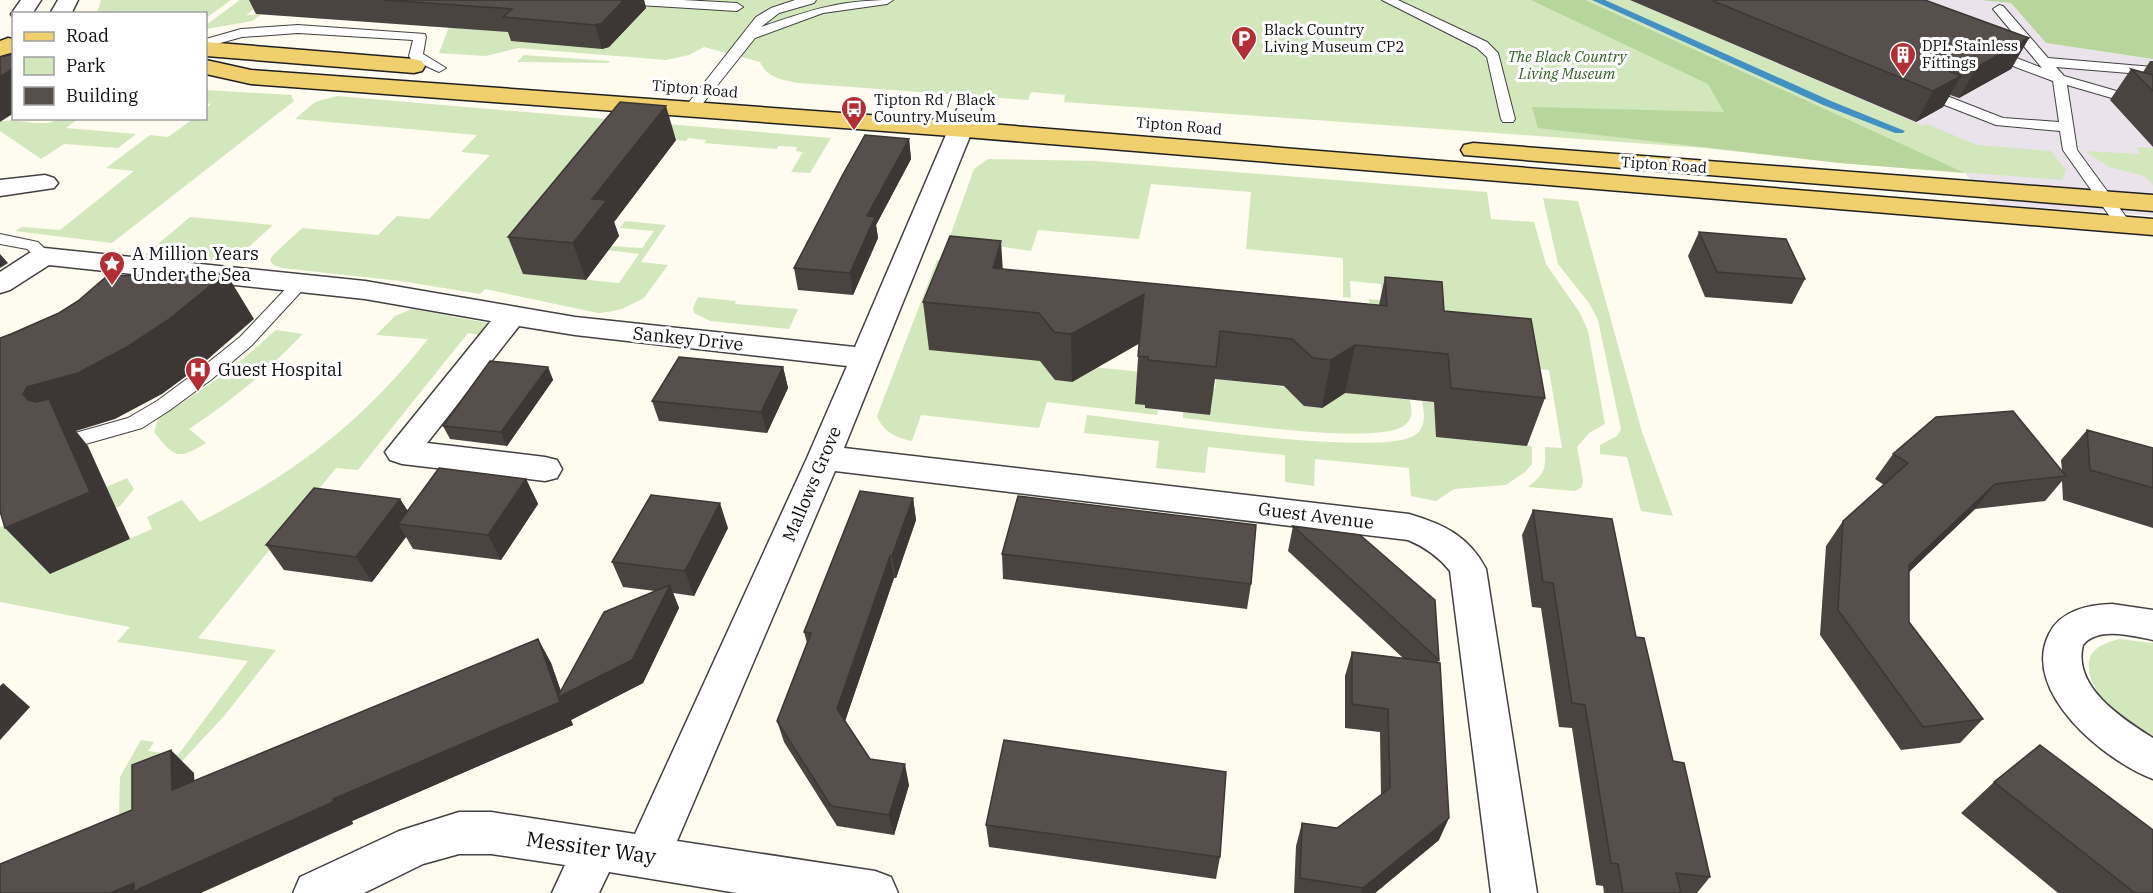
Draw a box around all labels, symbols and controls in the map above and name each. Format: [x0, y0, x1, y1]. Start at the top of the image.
legend [12, 12, 207, 120]
place label: Black Country Living Museum CP2 [1264, 20, 1405, 56]
text: Road [66, 24, 109, 47]
parking icon: Black Country Living Museum CP2 [1229, 24, 1259, 62]
place label: DPL Stainless Fittings [1922, 36, 2018, 72]
building icon: DPL Stainless Fittings [1888, 40, 1918, 78]
park label: The Black Country Living Museum [1508, 47, 1627, 83]
text: Park [66, 54, 106, 77]
street label: Tipton Road [651, 75, 739, 102]
text: Building [66, 84, 138, 107]
place label: Tipton Rd / Black Country Museum [874, 90, 996, 126]
bus stop icon: Tipton Rd / Black Country Museum [839, 94, 869, 132]
street label: Tipton Road [1135, 112, 1223, 139]
street label: Tipton Road [1620, 152, 1708, 177]
place label: A Million Years Under the Sea [132, 242, 259, 286]
place icon: A Million Years Under the Sea [97, 249, 127, 287]
street label: Sankey Drive [632, 321, 744, 356]
hospital icon: Guest Hospital [183, 355, 213, 393]
place label: Guest Hospital [218, 358, 342, 381]
street label: Mallows Grove [777, 423, 846, 545]
street label: Guest Avenue [1257, 497, 1375, 534]
street label: Messiter Way [524, 824, 659, 870]

